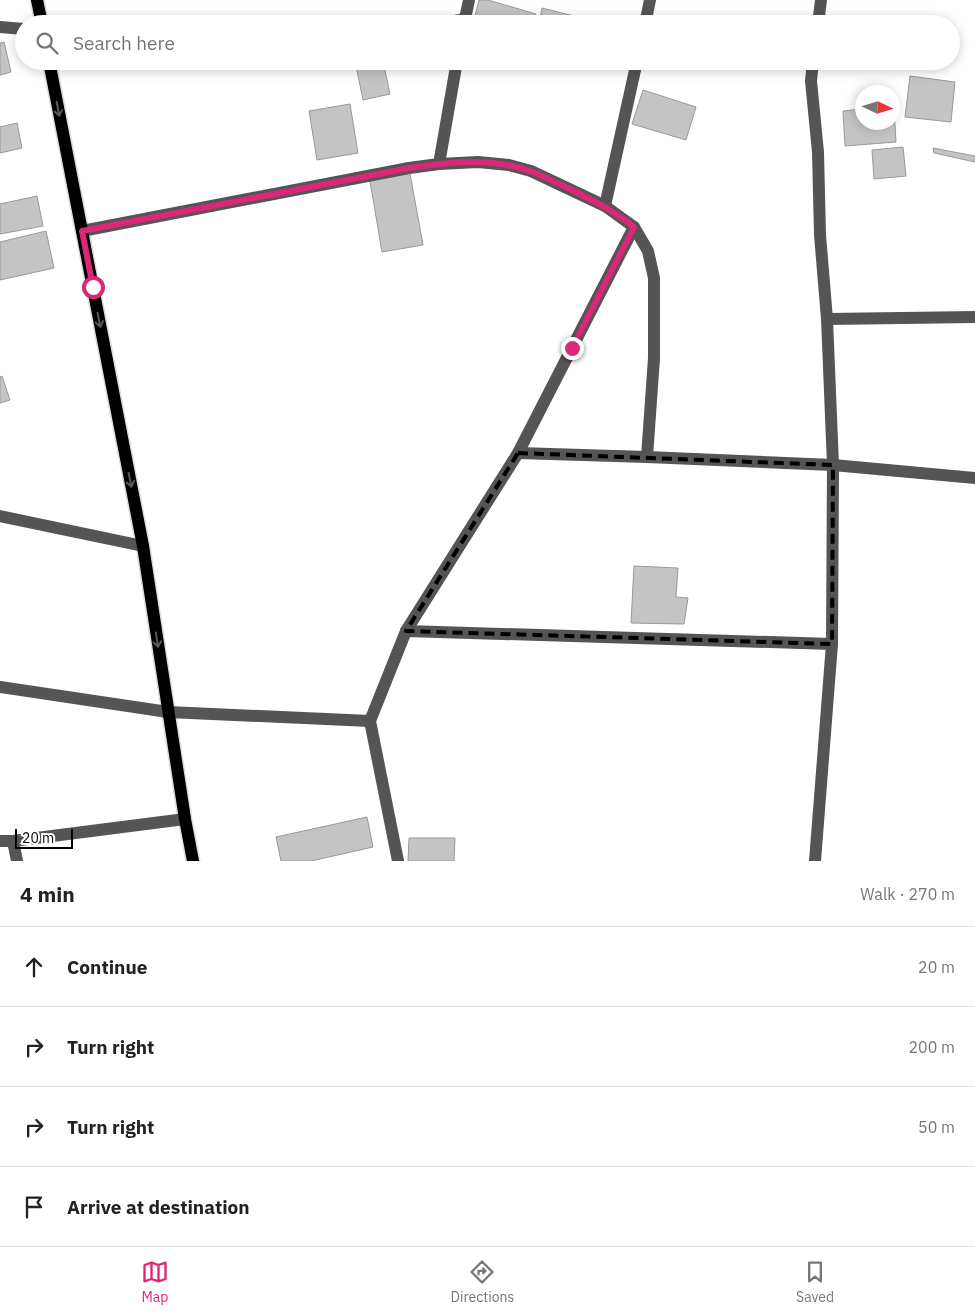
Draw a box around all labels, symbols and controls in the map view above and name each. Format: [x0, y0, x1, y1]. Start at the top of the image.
search box [15, 15, 960, 70]
icon: search [33, 29, 61, 57]
text: Search here [73, 31, 175, 55]
north arrow [855, 85, 900, 130]
one-way arrow [54, 101, 64, 117]
route start [82, 276, 105, 299]
one-way arrow [95, 312, 104, 328]
route end [561, 337, 584, 360]
one-way arrow [126, 471, 135, 487]
one-way arrow [153, 632, 163, 648]
scale bar [15, 826, 72, 849]
text: 20 m [22, 829, 54, 847]
text: 4 min [20, 880, 75, 908]
text: Walk · 270 m [860, 884, 955, 904]
icon: ahead [20, 953, 48, 981]
text: Continue [67, 955, 147, 979]
text: 20 m [918, 957, 955, 977]
icon: right [20, 1033, 48, 1061]
text: Turn right [67, 1035, 154, 1059]
text: 200 m [908, 1037, 955, 1057]
icon: right [20, 1113, 48, 1141]
text: Turn right [67, 1115, 154, 1139]
text: 50 m [918, 1117, 955, 1137]
icon: arrive [20, 1193, 48, 1221]
text: Arrive at destination [67, 1195, 250, 1219]
tab: Map [141, 1258, 169, 1306]
tab: Directions [451, 1258, 514, 1306]
tab: Saved [796, 1258, 834, 1306]

